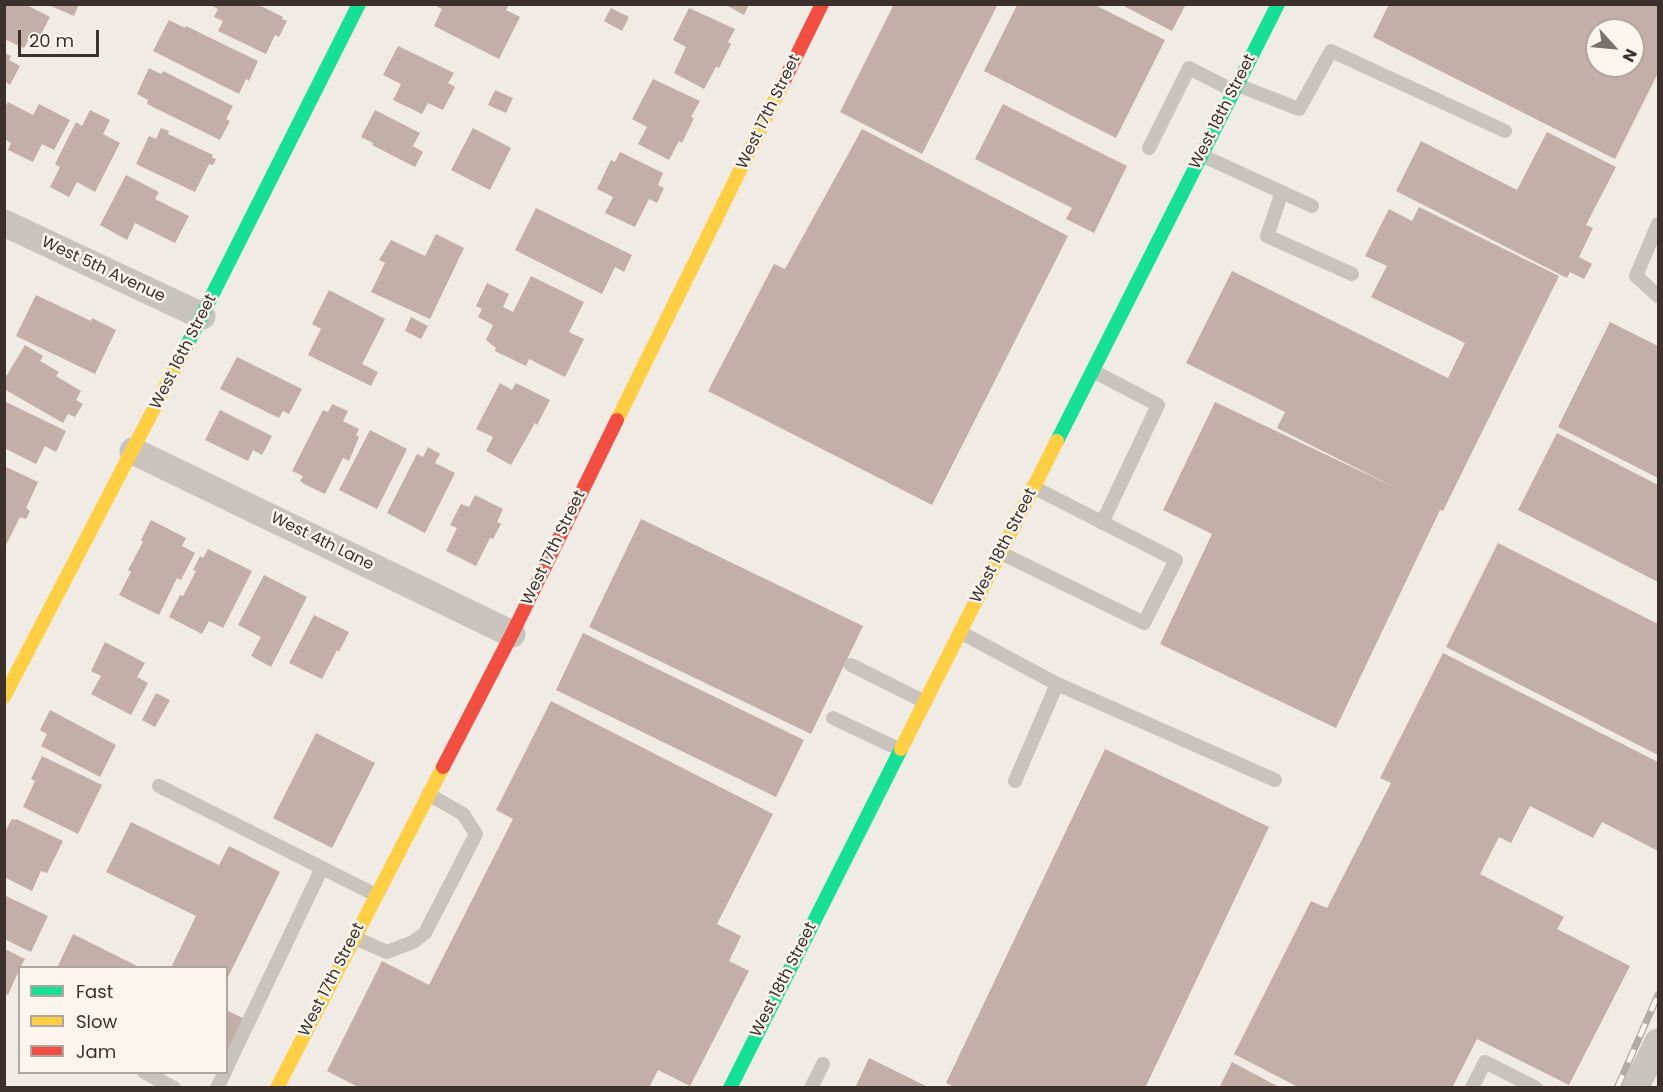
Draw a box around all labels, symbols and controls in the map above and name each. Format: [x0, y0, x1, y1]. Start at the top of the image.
scale bar [21, 18, 102, 56]
north arrow [1585, 18, 1645, 78]
text: 20 m [29, 28, 74, 53]
text: N [1617, 45, 1643, 66]
street label: West 18th Street [1186, 51, 1260, 173]
street label: West 17th Street [733, 52, 805, 172]
street label: West 5th Avenue [38, 233, 168, 307]
street label: West 16th Street [147, 291, 221, 413]
street label: West 18th Street [967, 485, 1041, 607]
street label: West 17th Street [518, 488, 590, 608]
street label: West 4th Lane [267, 509, 377, 575]
street label: West 18th Street [747, 919, 821, 1041]
street label: West 17th Street [295, 920, 369, 1040]
legend [18, 966, 228, 1074]
text: Fast [76, 979, 113, 1004]
text: Slow [76, 1009, 117, 1034]
text: Jam [76, 1039, 116, 1064]

